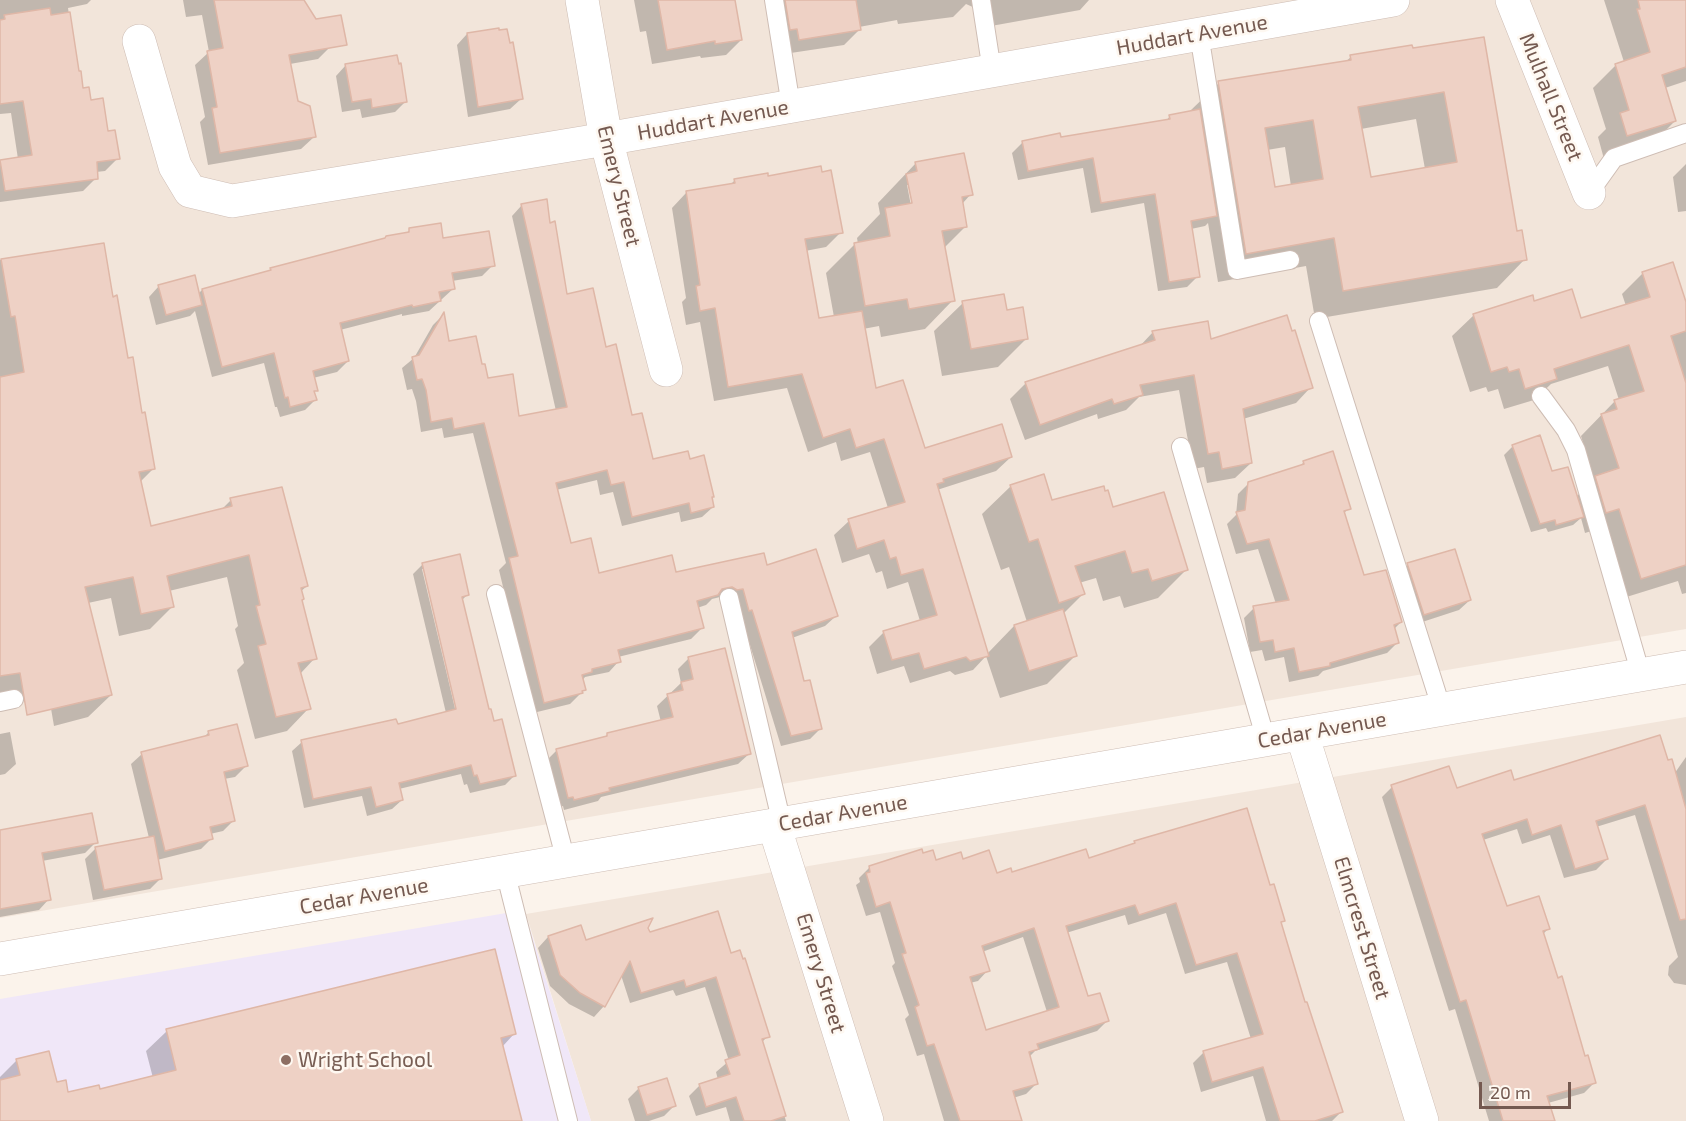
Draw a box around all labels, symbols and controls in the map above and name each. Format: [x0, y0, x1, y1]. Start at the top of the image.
street label: Huddart Avenue [1114, 9, 1270, 61]
street label: Mulhall Street [1514, 29, 1588, 165]
street label: Huddart Avenue [635, 94, 791, 146]
street label: Emery Street [592, 123, 646, 249]
street label: Cedar Avenue [1256, 706, 1388, 754]
street label: Cedar Avenue [777, 789, 909, 837]
street label: Elmcrest Street [1328, 854, 1396, 1002]
street label: Cedar Avenue [298, 872, 430, 920]
street label: Emery Street [791, 910, 851, 1036]
place label: Wright School [298, 1047, 432, 1073]
marker: Wright School [279, 1053, 293, 1067]
scale bar [1482, 1070, 1574, 1108]
text: 20 m [1490, 1081, 1531, 1103]

